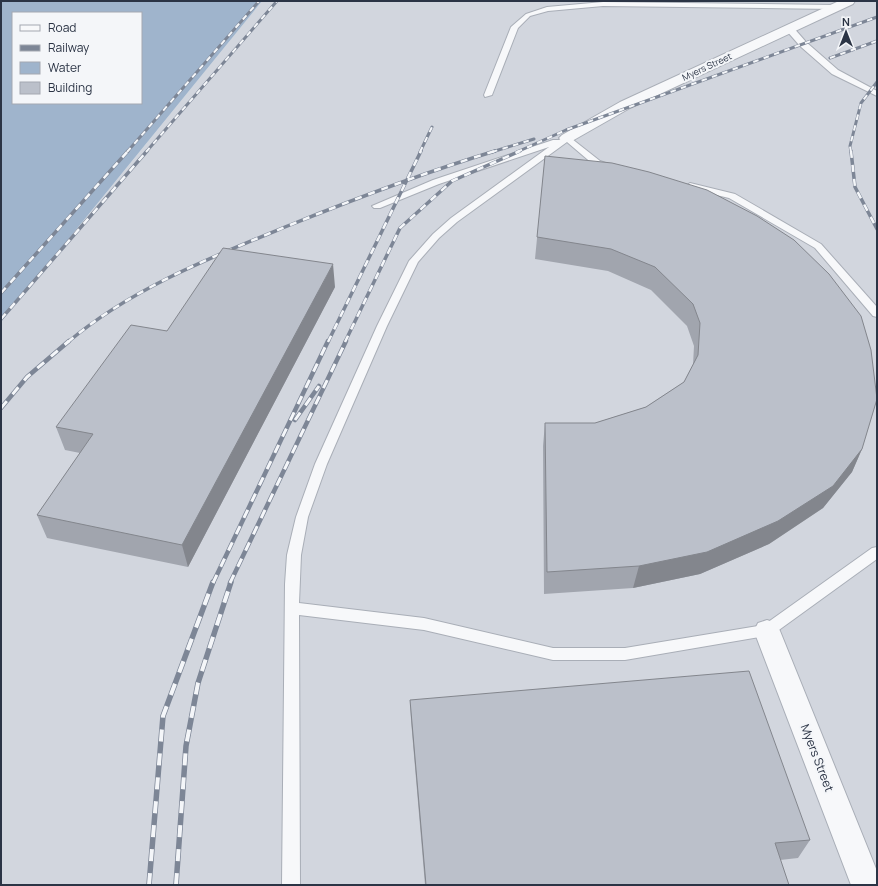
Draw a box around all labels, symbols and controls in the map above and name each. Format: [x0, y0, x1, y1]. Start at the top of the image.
legend [12, 12, 142, 104]
north arrow [826, 12, 866, 52]
text: N [842, 14, 850, 29]
text: Road [48, 19, 76, 36]
text: Railway [48, 39, 90, 56]
street label: Myers Street [680, 49, 734, 84]
text: Water [48, 59, 82, 76]
text: Building [48, 79, 92, 96]
street label: Myers Street [797, 722, 838, 794]

